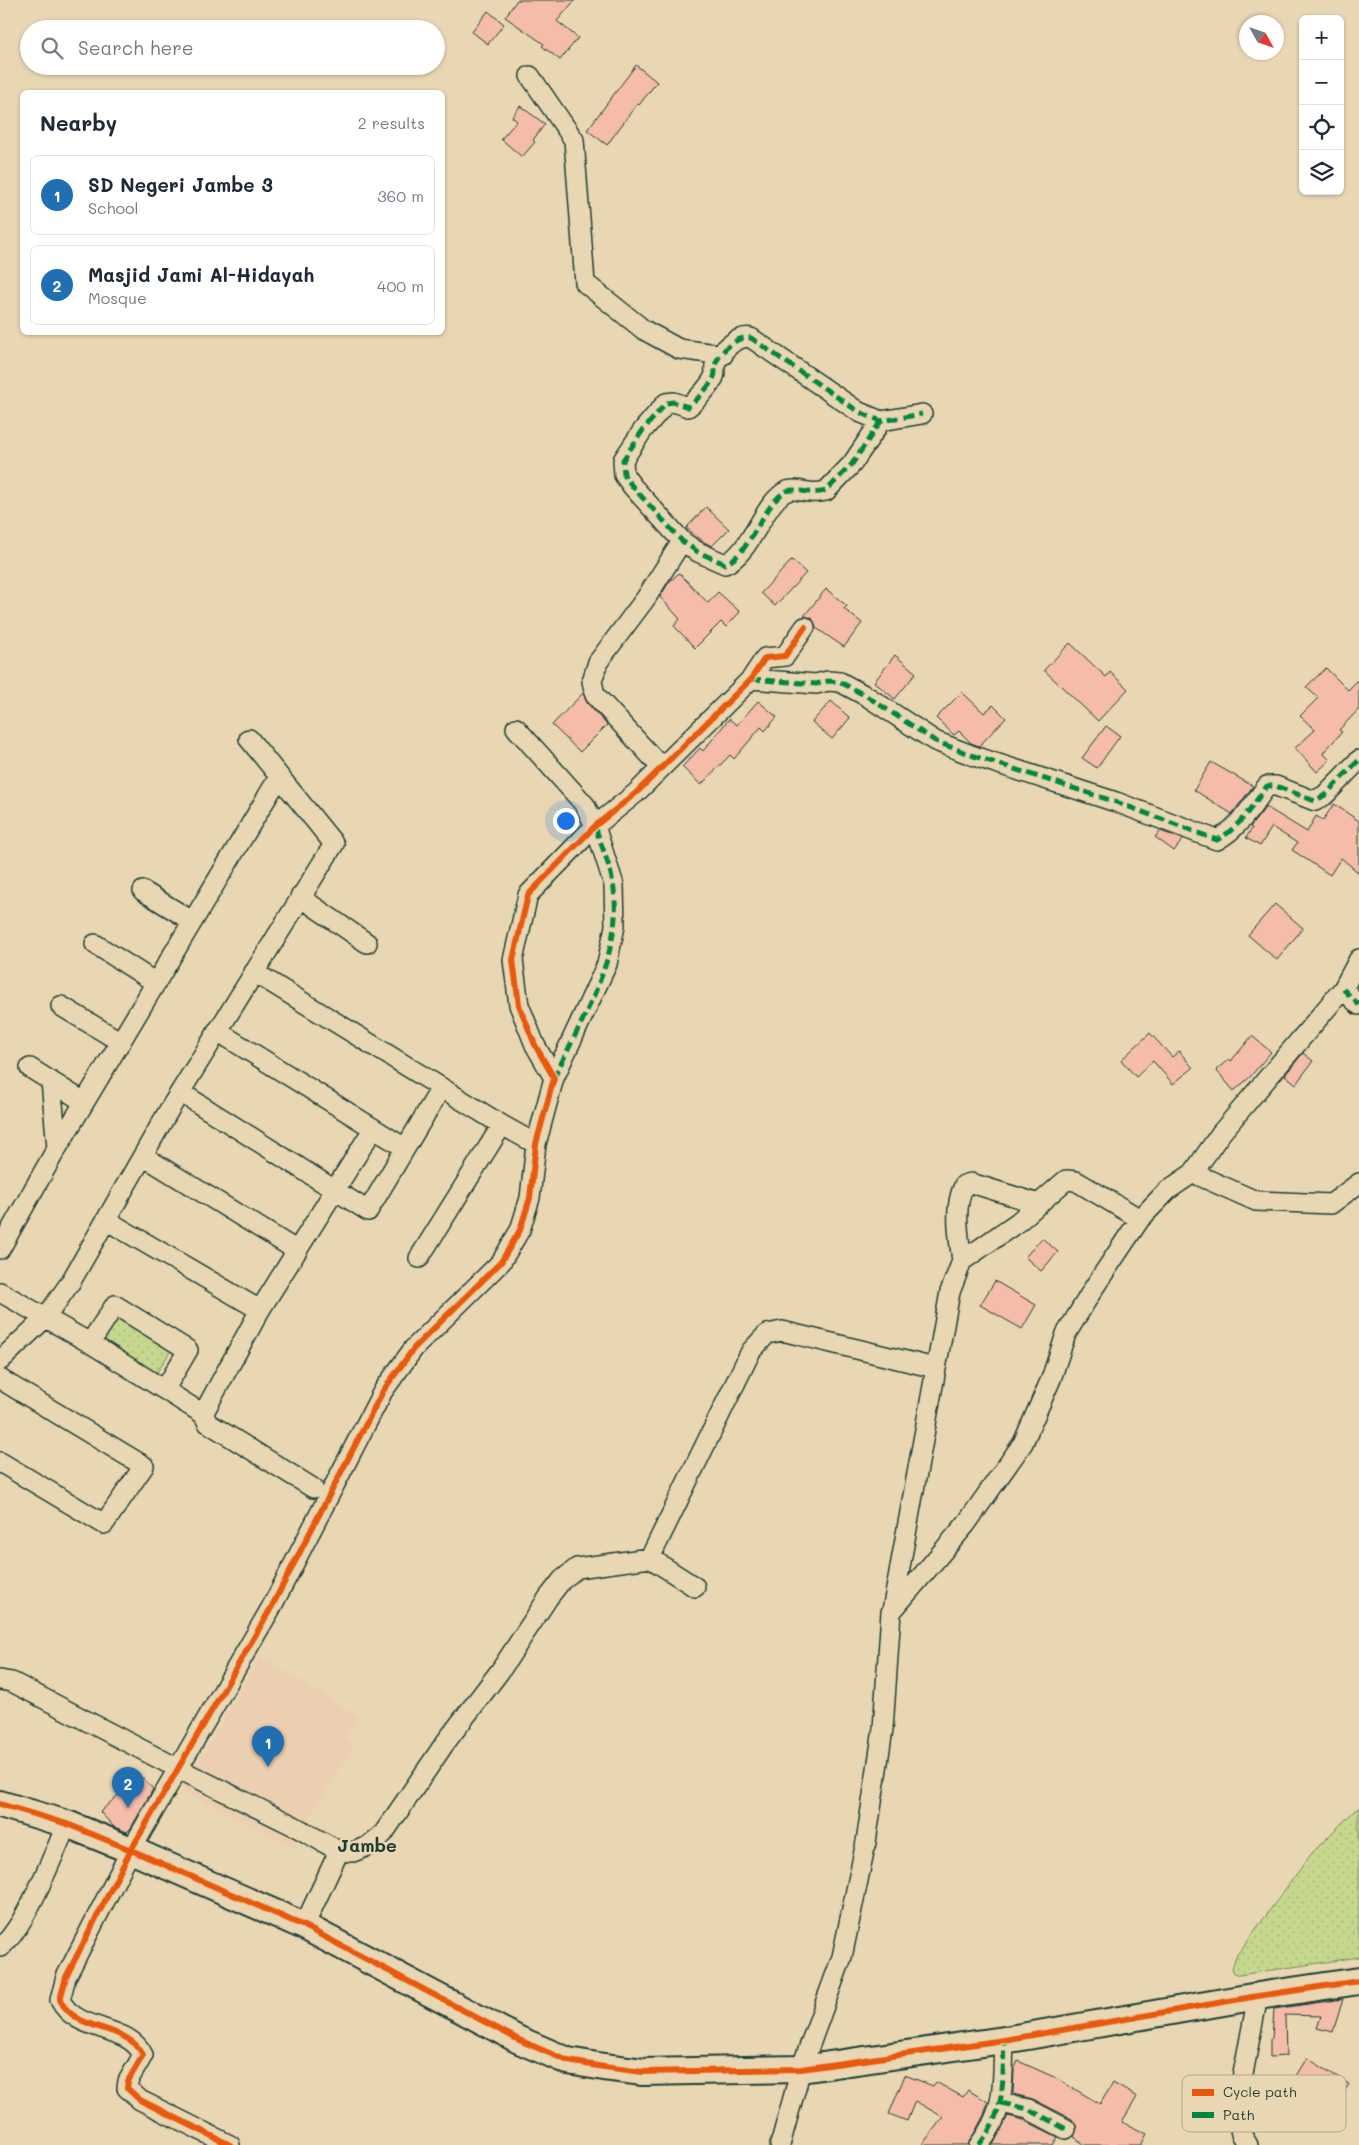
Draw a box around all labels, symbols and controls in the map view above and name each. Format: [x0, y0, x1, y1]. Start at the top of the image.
north arrow [1239, 15, 1284, 60]
map controls [1299, 15, 1344, 195]
button: + [1299, 15, 1344, 60]
search box [20, 20, 445, 75]
icon: search [38, 34, 66, 62]
text: Search here [78, 35, 194, 60]
button: − [1299, 60, 1344, 105]
button: locate [1299, 105, 1344, 150]
text: Nearby [40, 109, 117, 136]
text: 2 results [358, 112, 425, 133]
button: layers [1299, 150, 1344, 195]
text: SD Negeri Jambe 3 [88, 172, 273, 197]
text: 1 [53, 185, 61, 206]
text: 360 m [377, 185, 424, 206]
text: School [88, 197, 138, 218]
text: Masjid Jami Al-Hidayah [88, 262, 314, 287]
text: 2 [53, 275, 61, 296]
text: 400 m [377, 275, 424, 296]
text: Mosque [88, 287, 147, 308]
your location [553, 808, 579, 834]
pin: 1 [252, 1726, 284, 1767]
pin: 2 [112, 1767, 144, 1808]
district label: Jambe [337, 1833, 397, 1857]
legend [1182, 2075, 1346, 2132]
text: Cycle path [1223, 2082, 1297, 2101]
text: Path [1223, 2105, 1254, 2124]

